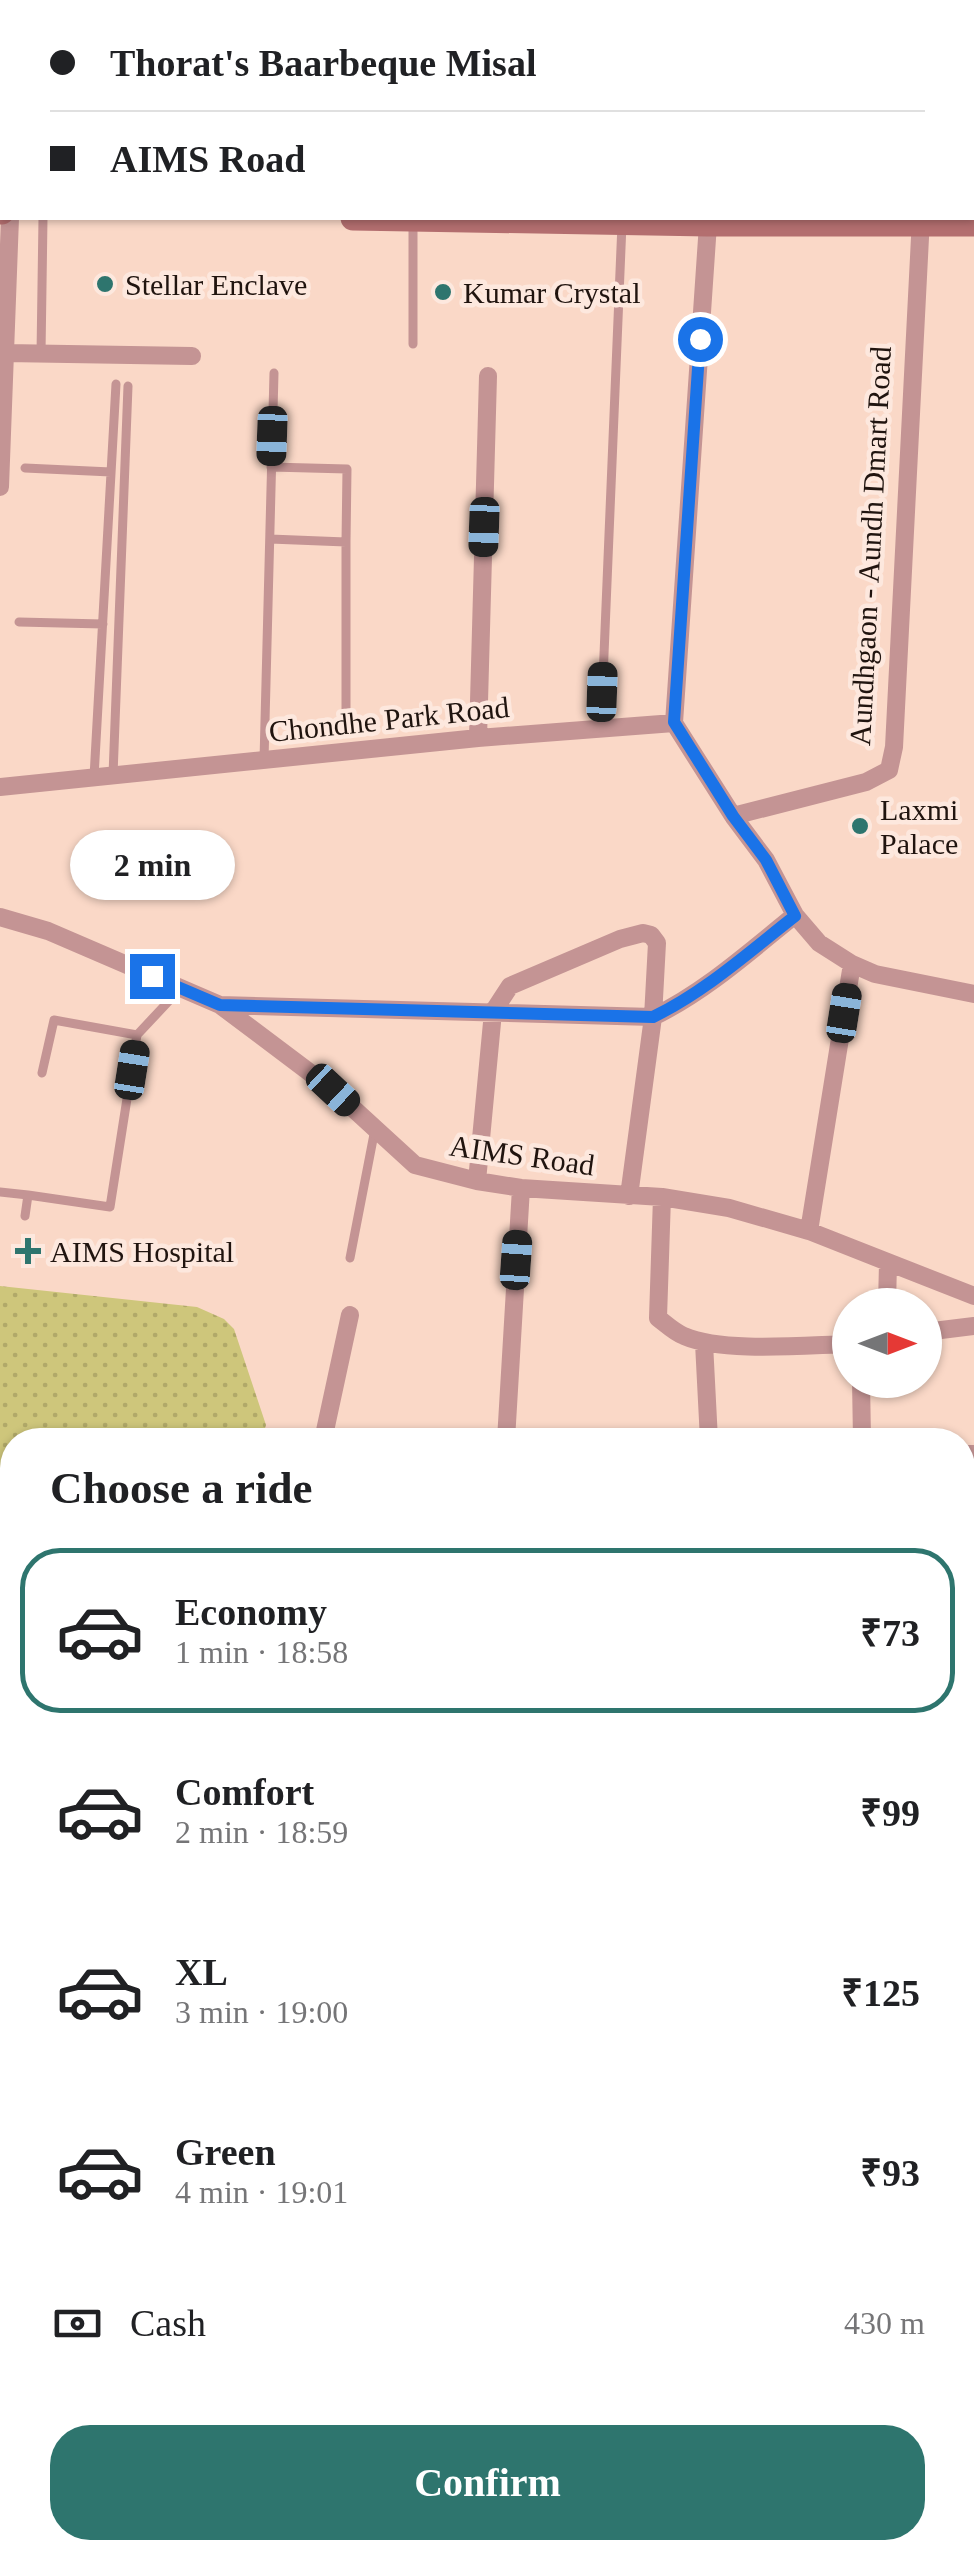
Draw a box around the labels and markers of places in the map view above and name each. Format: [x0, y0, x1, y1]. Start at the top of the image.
place label: Stellar Enclave [125, 268, 307, 301]
marker: Stellar Enclave [94, 273, 116, 295]
place label: Kumar Crystal [463, 276, 640, 309]
marker: Kumar Crystal [432, 281, 454, 303]
place label: Laxmi Palace [880, 793, 958, 860]
marker: Laxmi Palace [849, 815, 871, 837]
place label: AIMS Hospital [50, 1235, 234, 1268]
marker: AIMS Hospital [15, 1238, 41, 1264]

